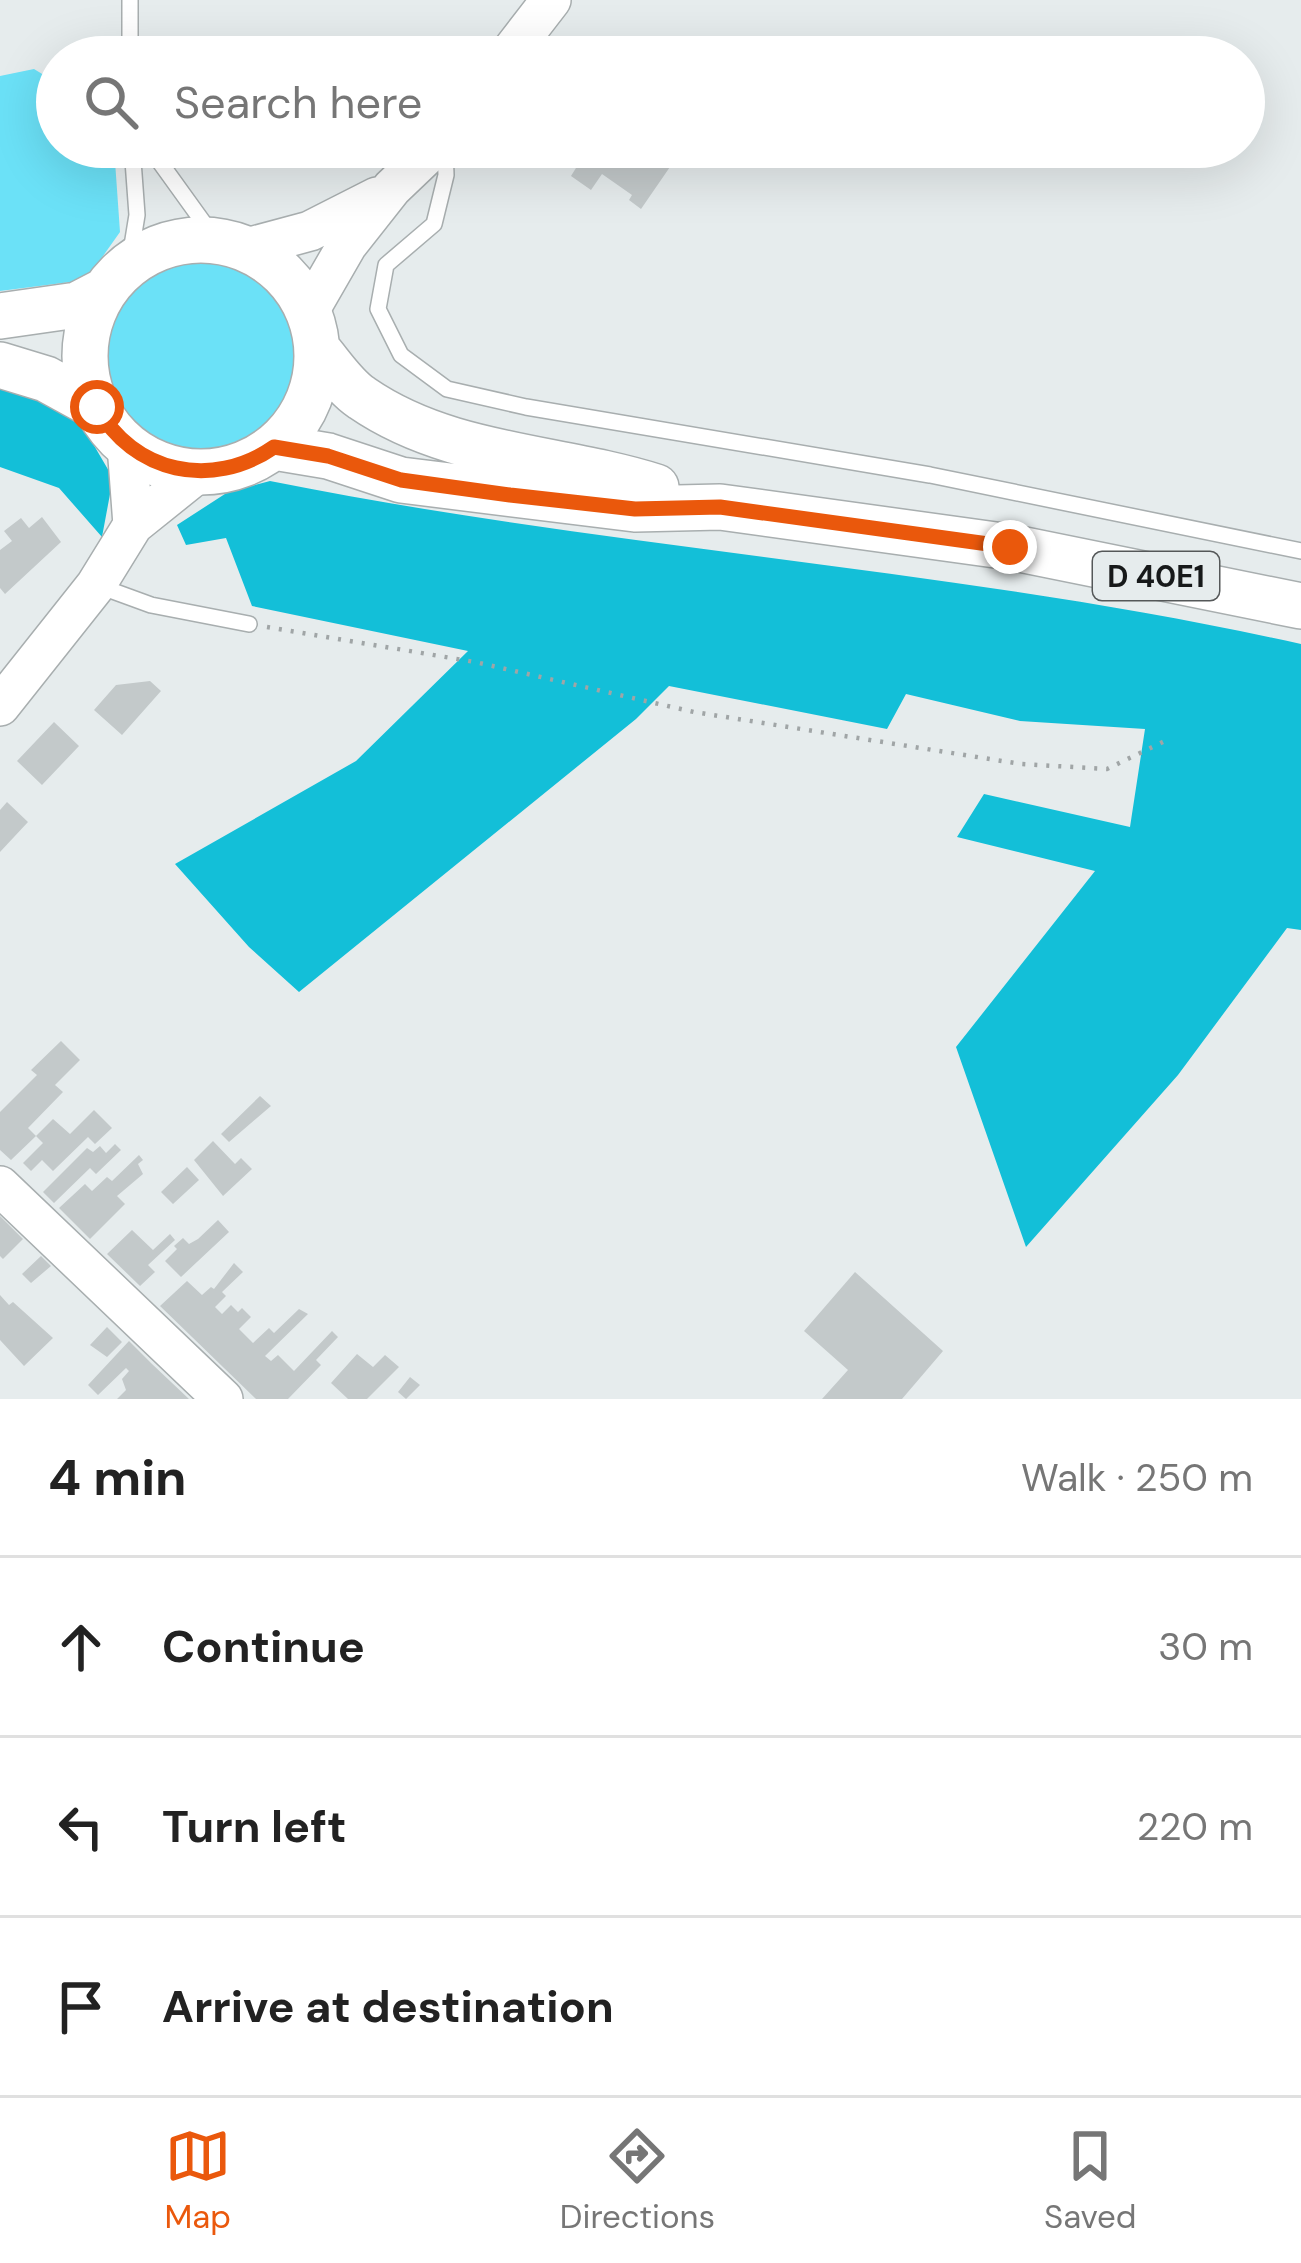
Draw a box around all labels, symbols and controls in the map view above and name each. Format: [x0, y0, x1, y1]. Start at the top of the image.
search box [36, 36, 1265, 168]
icon: search [78, 69, 144, 135]
text: Search here [174, 73, 422, 132]
route start [70, 380, 124, 434]
route end [983, 520, 1037, 574]
road number: D 40E1 [1093, 552, 1219, 600]
text: 4 min [48, 1444, 187, 1511]
text: Walk · 250 m [1021, 1452, 1253, 1503]
icon: ahead [48, 1614, 114, 1680]
text: Continue [162, 1617, 365, 1676]
text: 30 m [1158, 1621, 1253, 1672]
icon: left [48, 1794, 114, 1860]
text: Turn left [162, 1797, 346, 1856]
text: 220 m [1137, 1801, 1253, 1852]
icon: arrive [48, 1974, 114, 2040]
text: Arrive at destination [162, 1977, 614, 2036]
tab: Map [164, 2123, 231, 2238]
tab: Directions [560, 2123, 715, 2238]
tab: Saved [1044, 2123, 1137, 2238]

